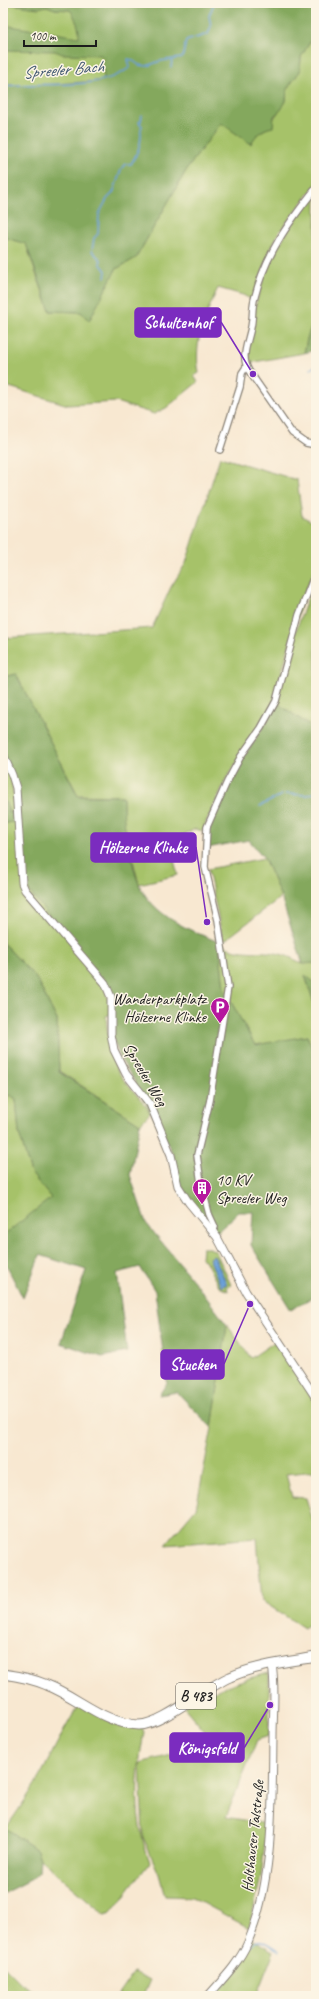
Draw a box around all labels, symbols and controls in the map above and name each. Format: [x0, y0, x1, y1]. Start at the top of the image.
scale bar [24, 22, 96, 48]
text: 100 m [30, 28, 57, 44]
water label: Spreeler Bach [22, 55, 105, 83]
callout: Schultenhof [135, 308, 221, 337]
text: Schultenhof [143, 312, 217, 333]
callout: Hölzerne Klinke [91, 833, 196, 862]
text: Hölzerne Klinke [99, 837, 190, 858]
place label: Wanderparkplatz Hölzerne Klinke [113, 989, 208, 1027]
parking icon: Wanderparkplatz Hölzerne Klinke [209, 996, 231, 1024]
street label: Spreeler Weg [119, 1039, 172, 1111]
place label: 10 KV Spreeler Weg [216, 1170, 287, 1208]
building icon: 10 KV Spreeler Weg [191, 1177, 213, 1205]
callout: Stucken [161, 1350, 224, 1379]
text: Stucken [170, 1354, 218, 1375]
road number: B 483 [176, 1683, 216, 1709]
callout: Königsfeld [170, 1733, 244, 1762]
text: Königsfeld [178, 1738, 239, 1759]
street label: Holthauser Talstraße [237, 1777, 269, 1893]

